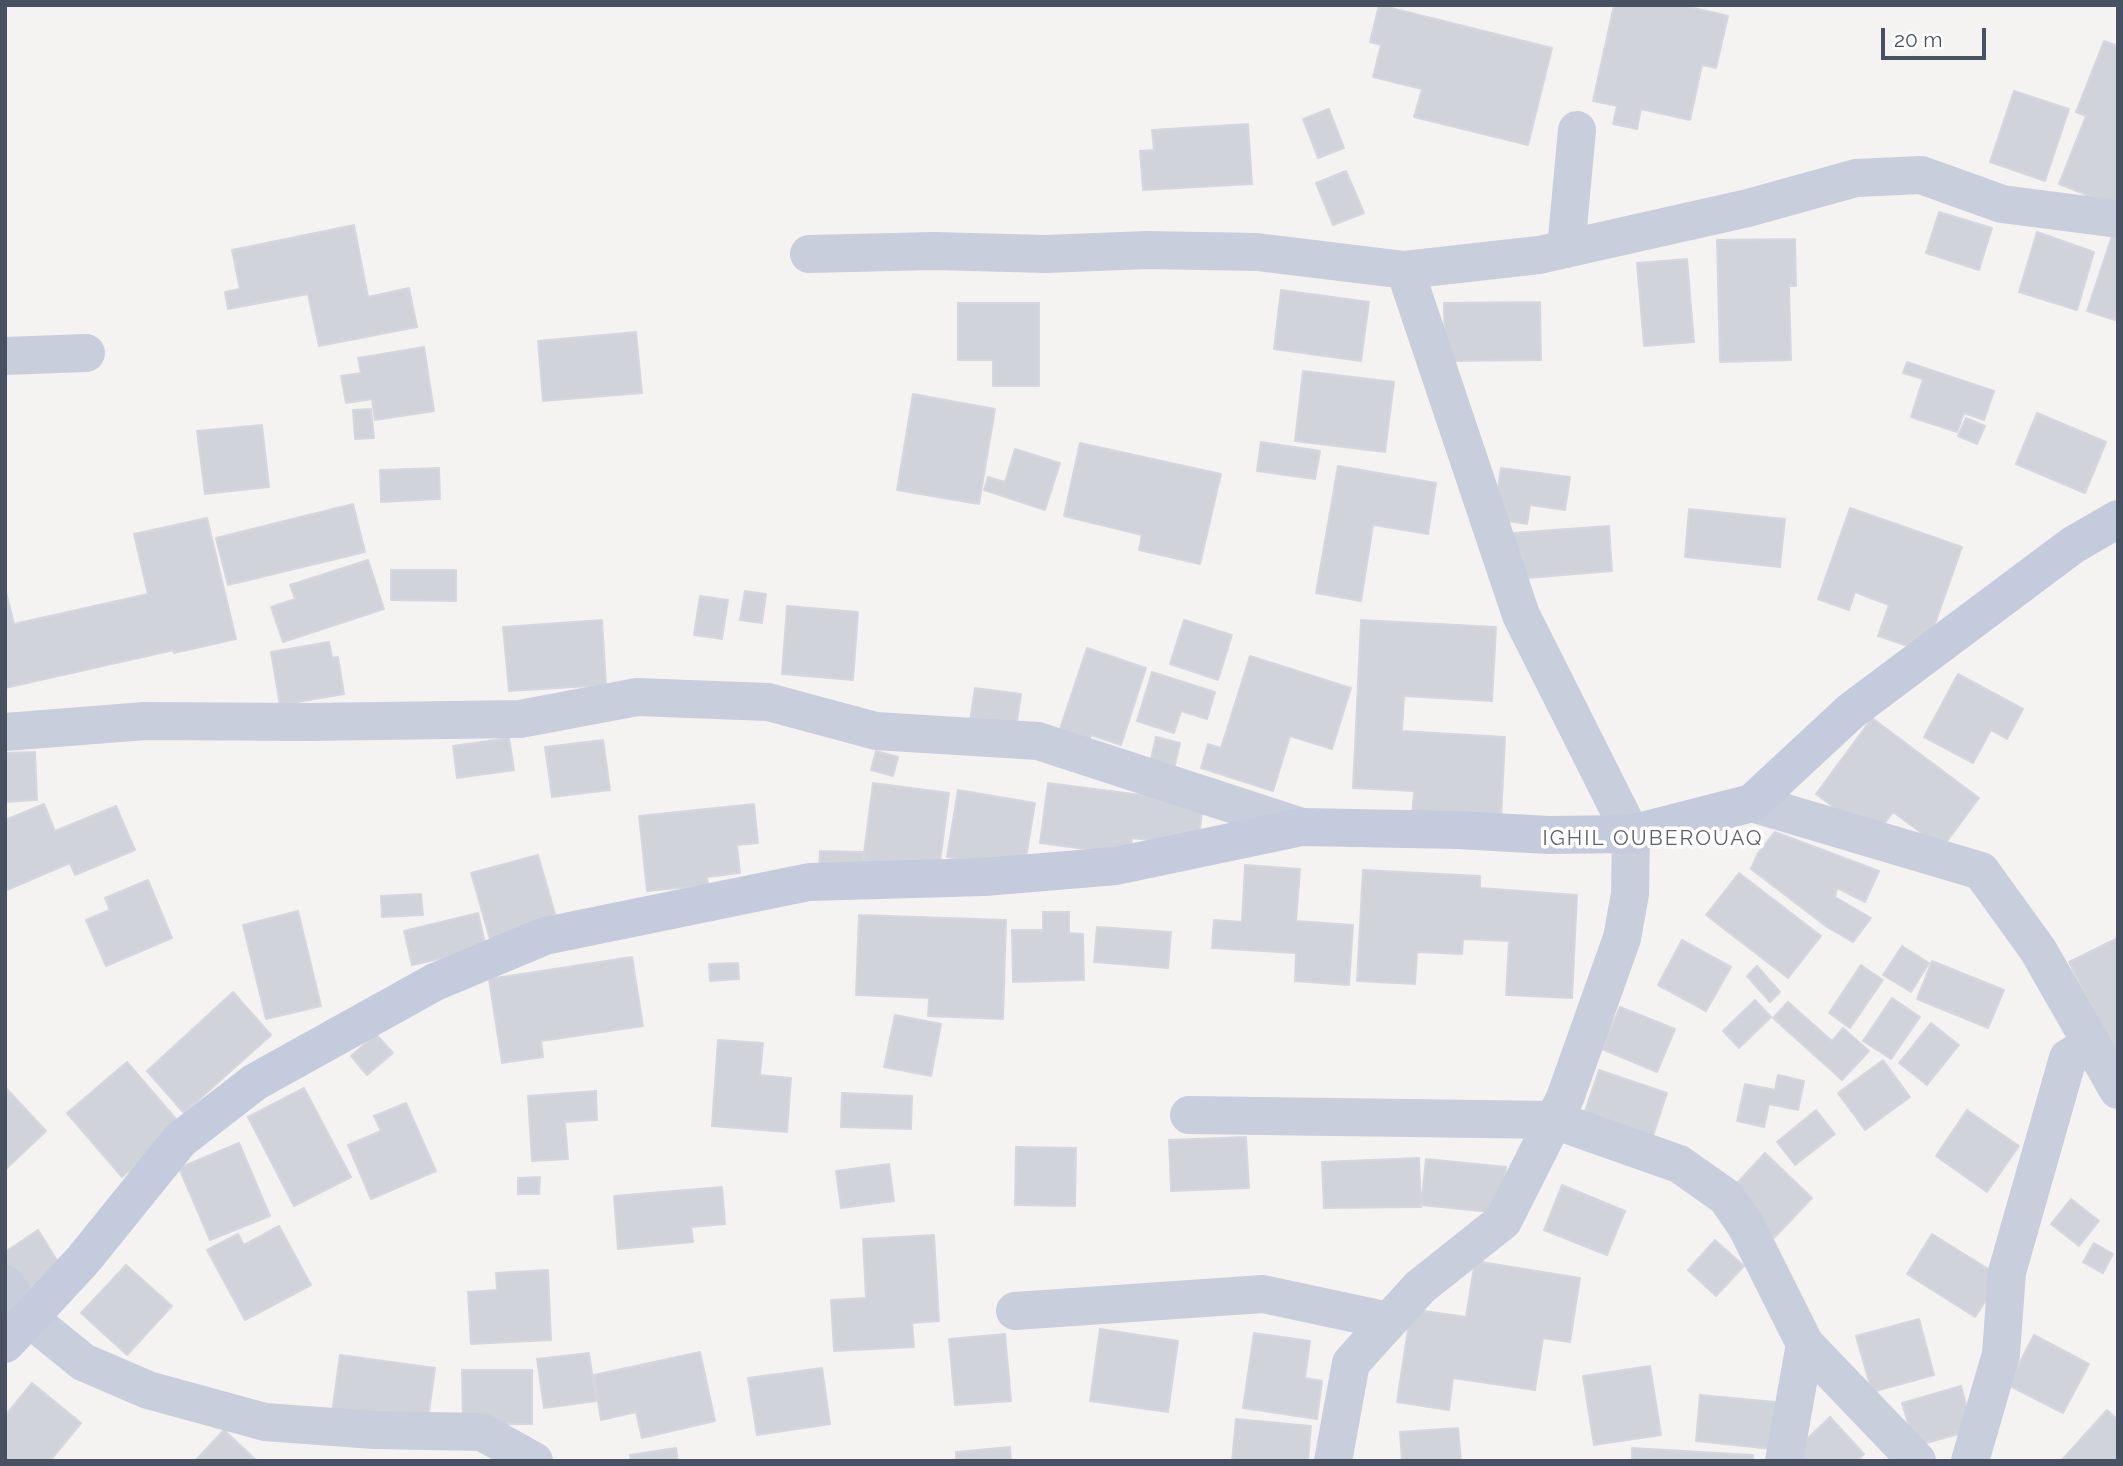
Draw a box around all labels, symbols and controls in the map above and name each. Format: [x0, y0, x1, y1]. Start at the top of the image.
scale bar [1885, 14, 1990, 58]
text: 20 m [1894, 27, 1942, 52]
district label: IGHIL OUBEROUAQ [1544, 826, 1762, 852]

